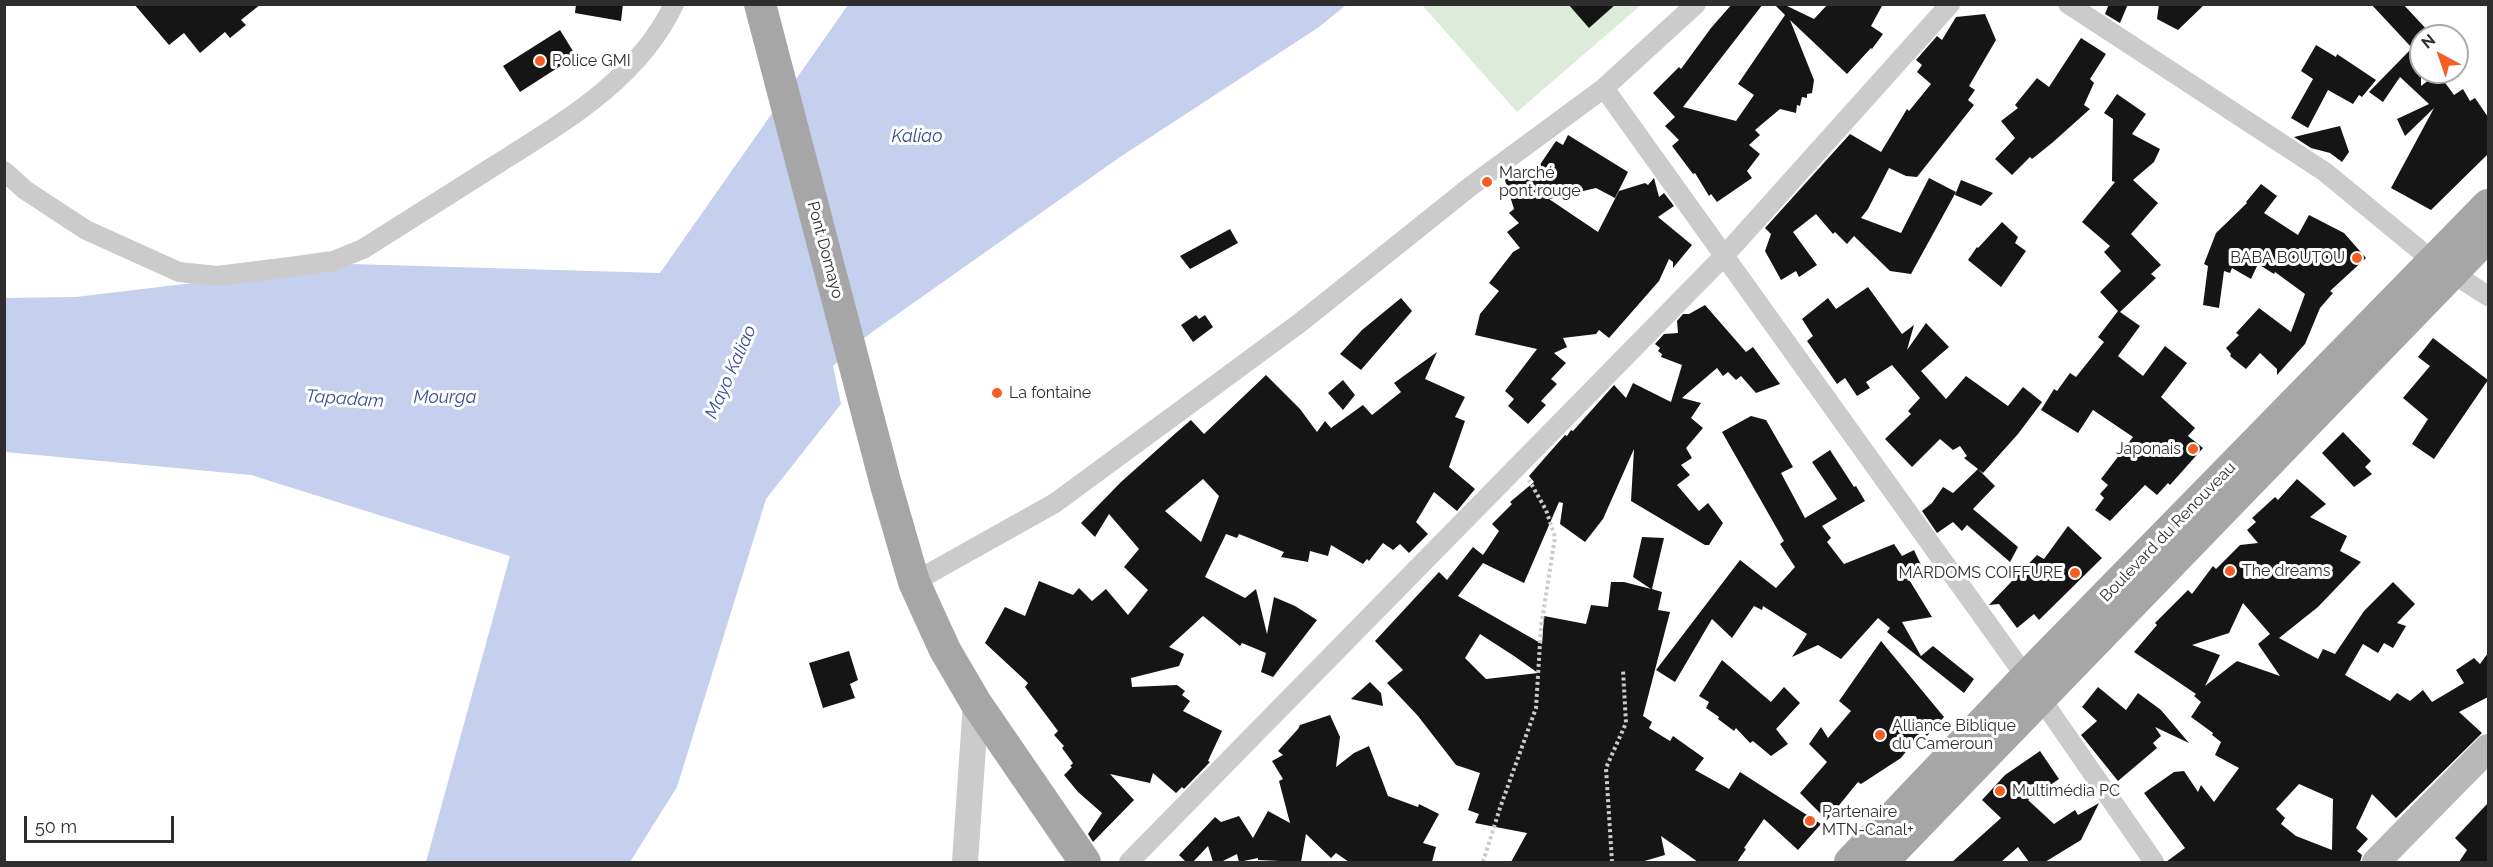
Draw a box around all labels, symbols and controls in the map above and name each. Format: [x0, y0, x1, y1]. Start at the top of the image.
north arrow [2409, 24, 2469, 84]
text: N [2418, 30, 2439, 53]
place label: Police GMI [552, 51, 631, 71]
marker: Police GMI [533, 54, 547, 68]
water label: Kaliao [892, 126, 942, 148]
place label: Marché pont rouge [1499, 163, 1581, 201]
marker: Marché pont rouge [1480, 175, 1494, 189]
street label: Pont Domayo [803, 199, 847, 301]
place label: BABA BOUTOU [2230, 248, 2345, 268]
marker: BABA BOUTOU [2350, 251, 2364, 265]
water label: Mayo Kaliao [701, 322, 761, 422]
place label: La fontaine [1009, 383, 1091, 403]
water label: Tapadam [305, 385, 385, 413]
marker: La fontaine [990, 386, 1004, 400]
water label: Mourga [414, 387, 476, 409]
place label: Japonais [2116, 439, 2181, 459]
marker: Japonais [2186, 442, 2200, 456]
street label: Boulevard du Renouveau [2096, 458, 2240, 606]
place label: The dreams [2242, 561, 2330, 581]
place label: MARDOMS COIFFURE [1898, 563, 2063, 583]
marker: The dreams [2223, 564, 2237, 578]
marker: MARDOMS COIFFURE [2068, 566, 2082, 580]
place label: Alliance Biblique du Cameroun [1892, 716, 2016, 754]
marker: Alliance Biblique du Cameroun [1873, 728, 1887, 742]
place label: Multimédia PC [2012, 781, 2120, 801]
marker: Multimédia PC [1993, 784, 2007, 798]
place label: Partenaire MTN-Canal+ [1822, 802, 1914, 840]
scale bar [27, 804, 177, 842]
marker: Partenaire MTN-Canal+ [1803, 814, 1817, 828]
text: 50 m [35, 816, 77, 837]

